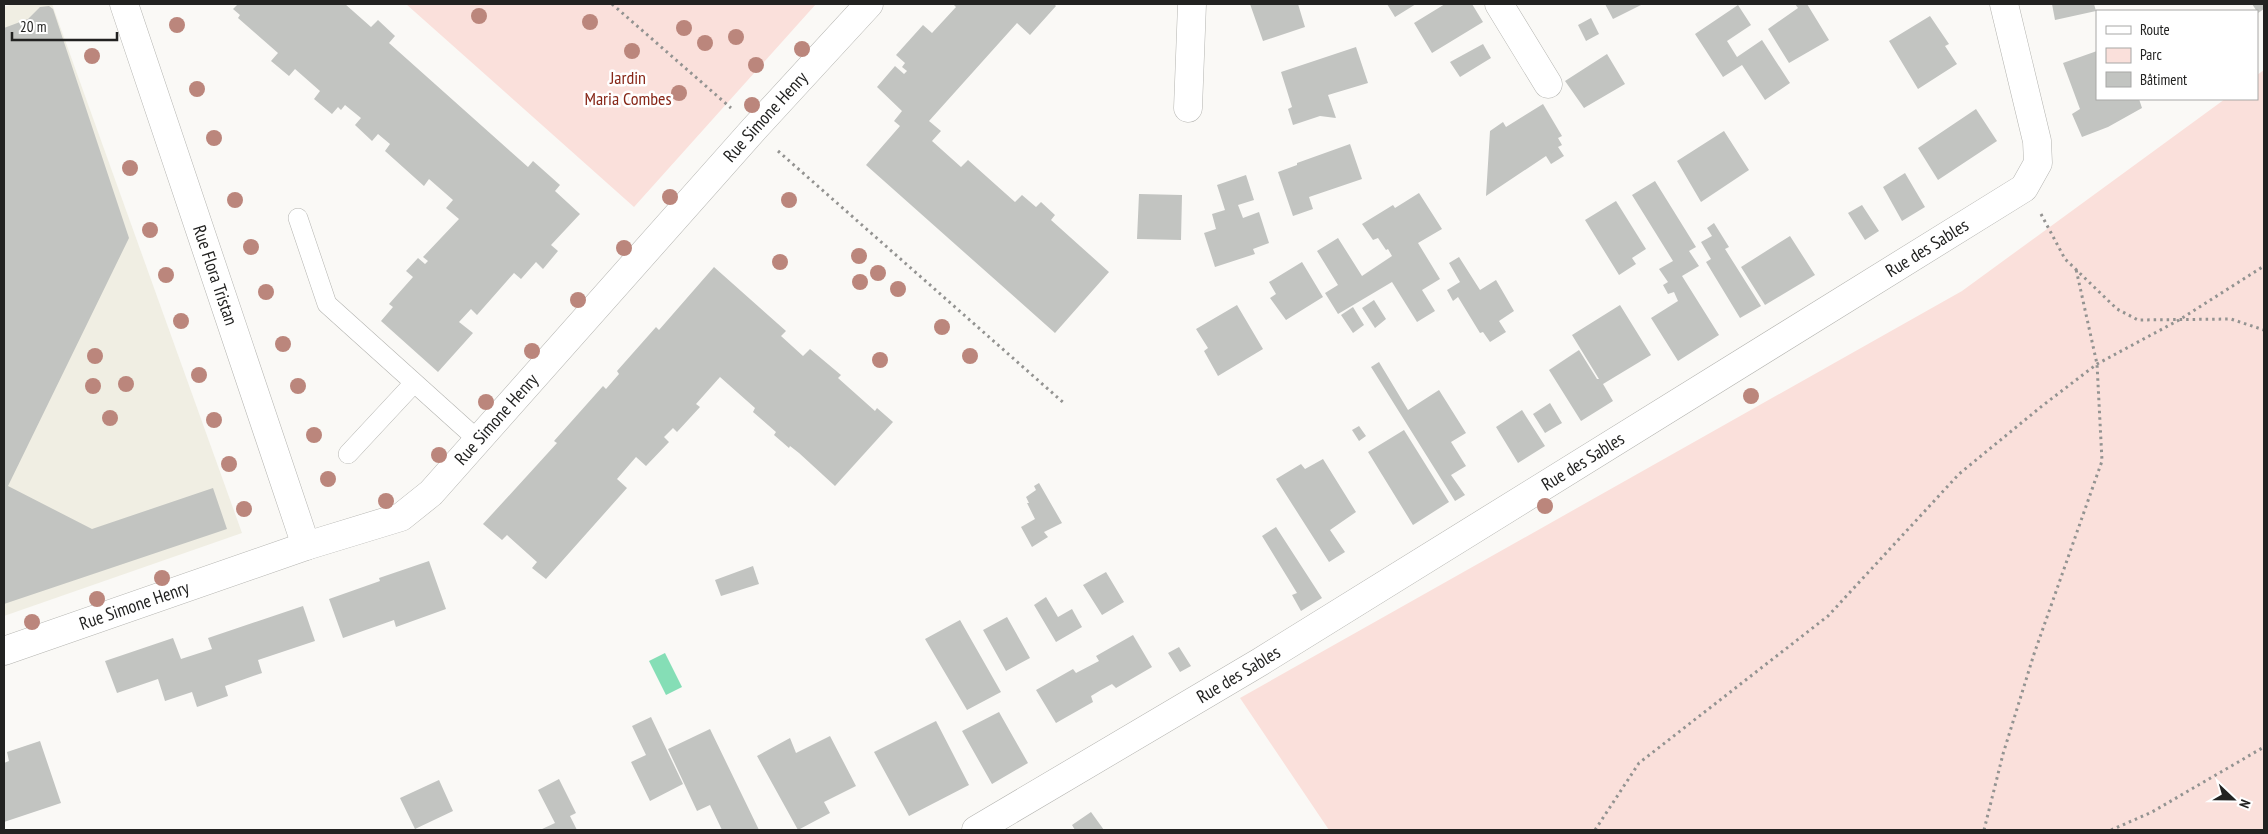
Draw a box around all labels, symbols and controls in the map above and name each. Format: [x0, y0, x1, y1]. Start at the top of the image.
scale bar [12, 10, 118, 42]
legend [2096, 10, 2258, 100]
text: 20 m [20, 17, 46, 36]
text: Route [2140, 20, 2170, 39]
text: Parc [2140, 45, 2162, 64]
park label: Jardin Maria Combes [584, 66, 672, 110]
street label: Rue Simone Henry [718, 66, 813, 167]
text: Bâtiment [2140, 70, 2187, 89]
street label: Rue des Sables [1881, 213, 1973, 282]
street label: Rue Flora Tristan [188, 222, 243, 328]
street label: Rue Simone Henry [449, 368, 543, 470]
street label: Rue des Sables [1537, 427, 1628, 496]
street label: Rue Simone Henry [76, 575, 192, 635]
street label: Rue des Sables [1192, 640, 1284, 708]
north arrow [2208, 774, 2258, 824]
text: N [2235, 797, 2255, 811]

